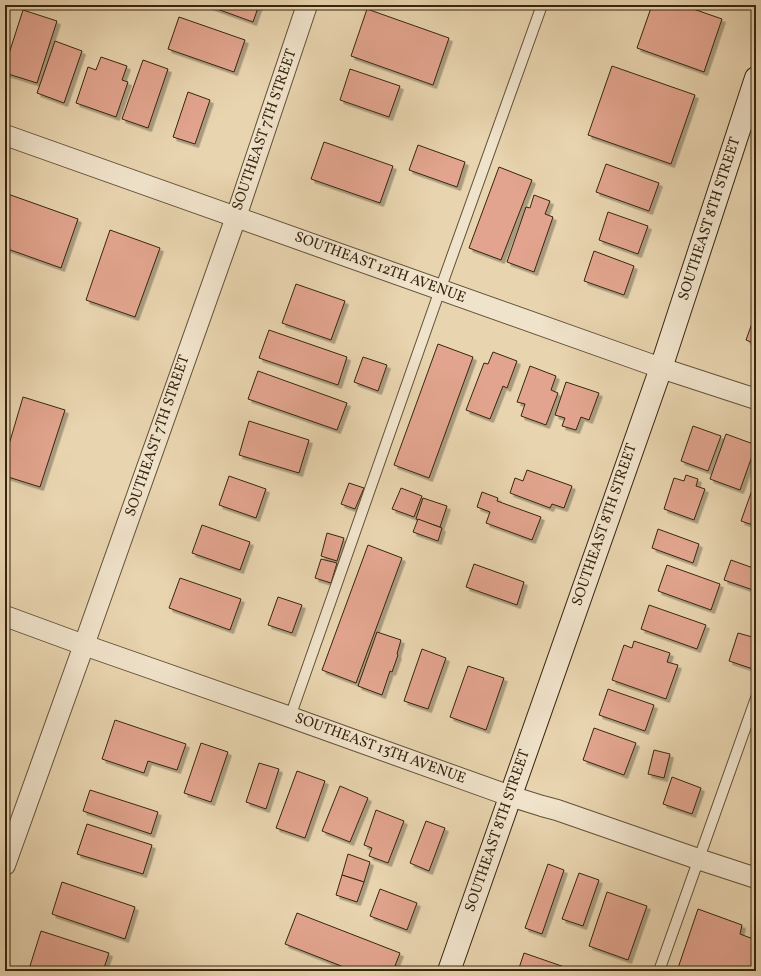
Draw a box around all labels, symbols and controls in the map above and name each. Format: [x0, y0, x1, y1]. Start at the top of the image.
street label: SOUTHEAST 7TH STREET [227, 46, 303, 214]
street label: SOUTHEAST 8TH STREET [674, 134, 746, 303]
street label: SOUTHEAST 12TH AVENUE [291, 227, 469, 309]
street label: SOUTHEAST 7TH STREET [120, 352, 196, 520]
street label: SOUTHEAST 8TH STREET [567, 441, 643, 609]
street label: SOUTHEAST 13TH AVENUE [292, 708, 468, 790]
street label: SOUTHEAST 8TH STREET [460, 747, 536, 915]

